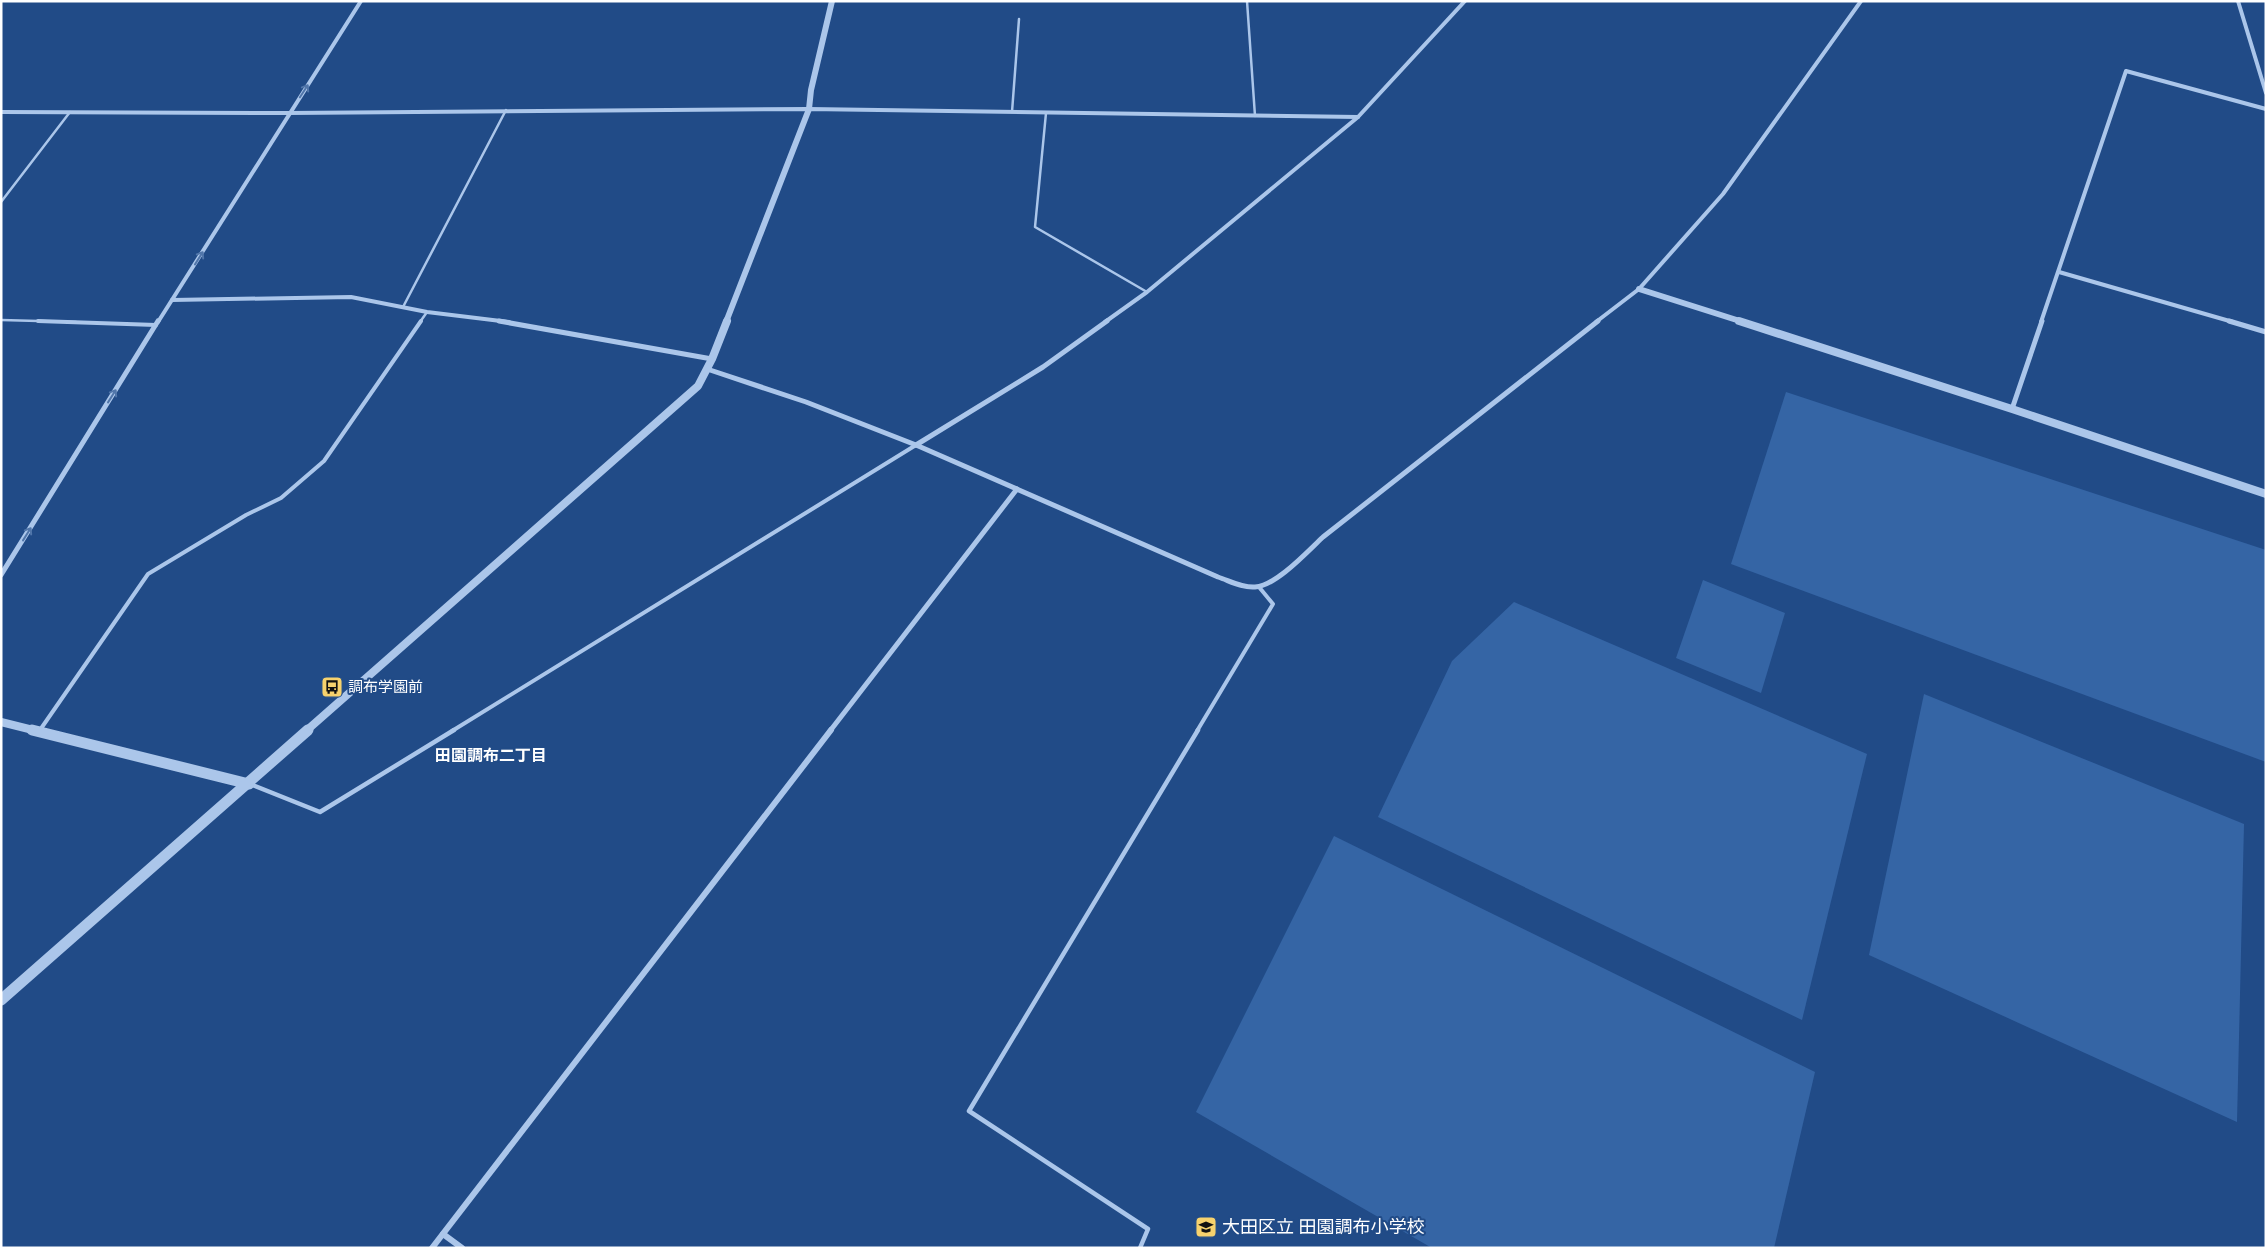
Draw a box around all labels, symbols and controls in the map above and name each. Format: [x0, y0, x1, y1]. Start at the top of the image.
one-way arrow [299, 84, 309, 98]
one-way arrow [193, 251, 204, 265]
one-way arrow [108, 389, 118, 403]
one-way arrow [22, 527, 32, 541]
bus stop icon: 調布学園前 [320, 675, 344, 699]
place label: 調布学園前 [348, 677, 423, 695]
district label: 田園調布二丁目 [435, 745, 547, 765]
school or university icon: 大田区立 田園調布小学校 [1194, 1215, 1218, 1239]
place label: 大田区立 田園調布小学校 [1222, 1215, 1425, 1237]

